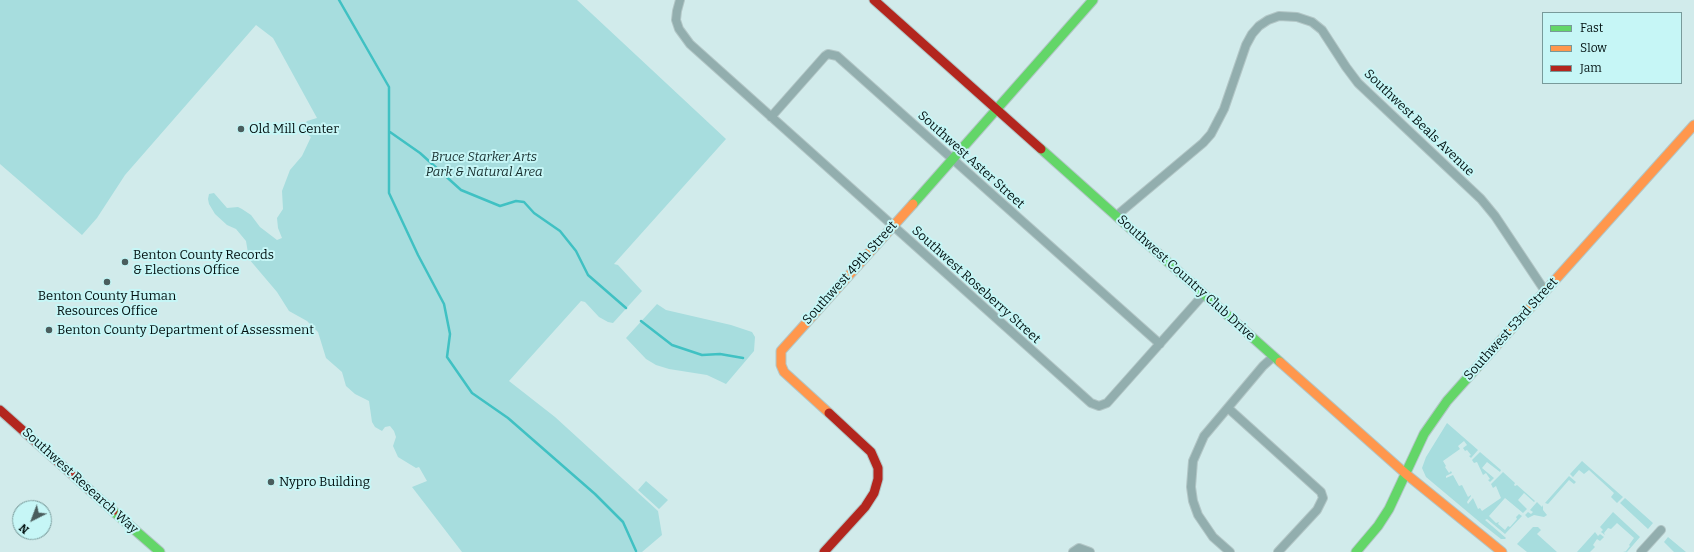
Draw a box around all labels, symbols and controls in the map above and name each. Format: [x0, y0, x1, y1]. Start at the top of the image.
legend [1542, 12, 1682, 84]
text: Fast [1580, 21, 1603, 35]
text: Slow [1580, 41, 1607, 55]
text: Jam [1580, 61, 1602, 75]
street label: Southwest Beals Avenue [1361, 66, 1477, 180]
street label: Southwest Aster Street [914, 108, 1028, 212]
place label: Old Mill Center [249, 121, 339, 137]
marker: Old Mill Center [236, 124, 246, 134]
park label: Bruce Starker Arts Park & Natural Area [425, 149, 543, 180]
street label: Southwest Country Club Drive [1114, 212, 1258, 344]
street label: Southwest 49th Street [800, 218, 900, 328]
street label: Southwest Roseberry Street [908, 223, 1044, 347]
place label: Benton County Records & Elections Office [133, 247, 274, 278]
marker: Benton County Records & Elections Office [120, 257, 130, 267]
street label: Southwest 53rd Street [1461, 275, 1561, 383]
marker: Benton County Human Resources Office [102, 277, 112, 287]
place label: Benton County Human Resources Office [38, 288, 176, 319]
place label: Benton County Department of Assessment [57, 322, 314, 338]
marker: Benton County Department of Assessment [44, 325, 54, 335]
street label: Southwest Research Way [19, 425, 141, 537]
place label: Nypro Building [279, 474, 370, 490]
marker: Nypro Building [266, 477, 276, 487]
north arrow [12, 500, 52, 540]
text: N [17, 521, 32, 536]

